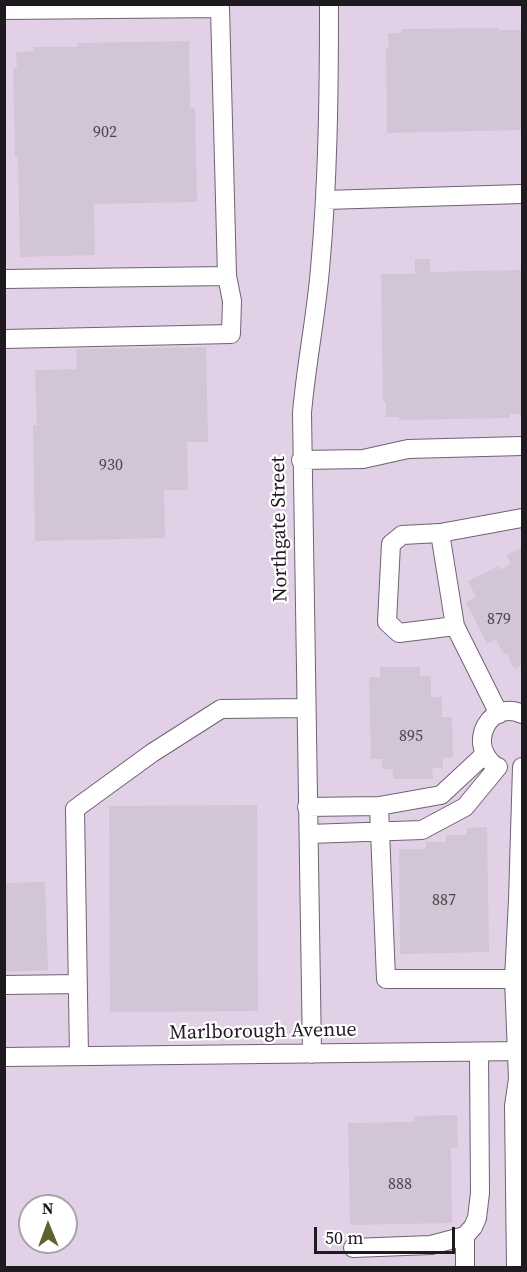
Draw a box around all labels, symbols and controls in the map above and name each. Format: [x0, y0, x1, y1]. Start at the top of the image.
house number: 902 [93, 123, 117, 143]
house number: 930 [99, 456, 123, 476]
street label: Northgate Street [267, 456, 293, 602]
house number: 879 [487, 610, 511, 630]
house number: 895 [399, 727, 423, 747]
house number: 887 [432, 891, 456, 911]
street label: Marlborough Avenue [169, 1018, 357, 1046]
house number: 888 [388, 1175, 412, 1195]
north arrow [18, 1194, 78, 1254]
text: N [42, 1197, 54, 1219]
scale bar [317, 1215, 458, 1253]
text: 50 m [325, 1225, 363, 1250]

